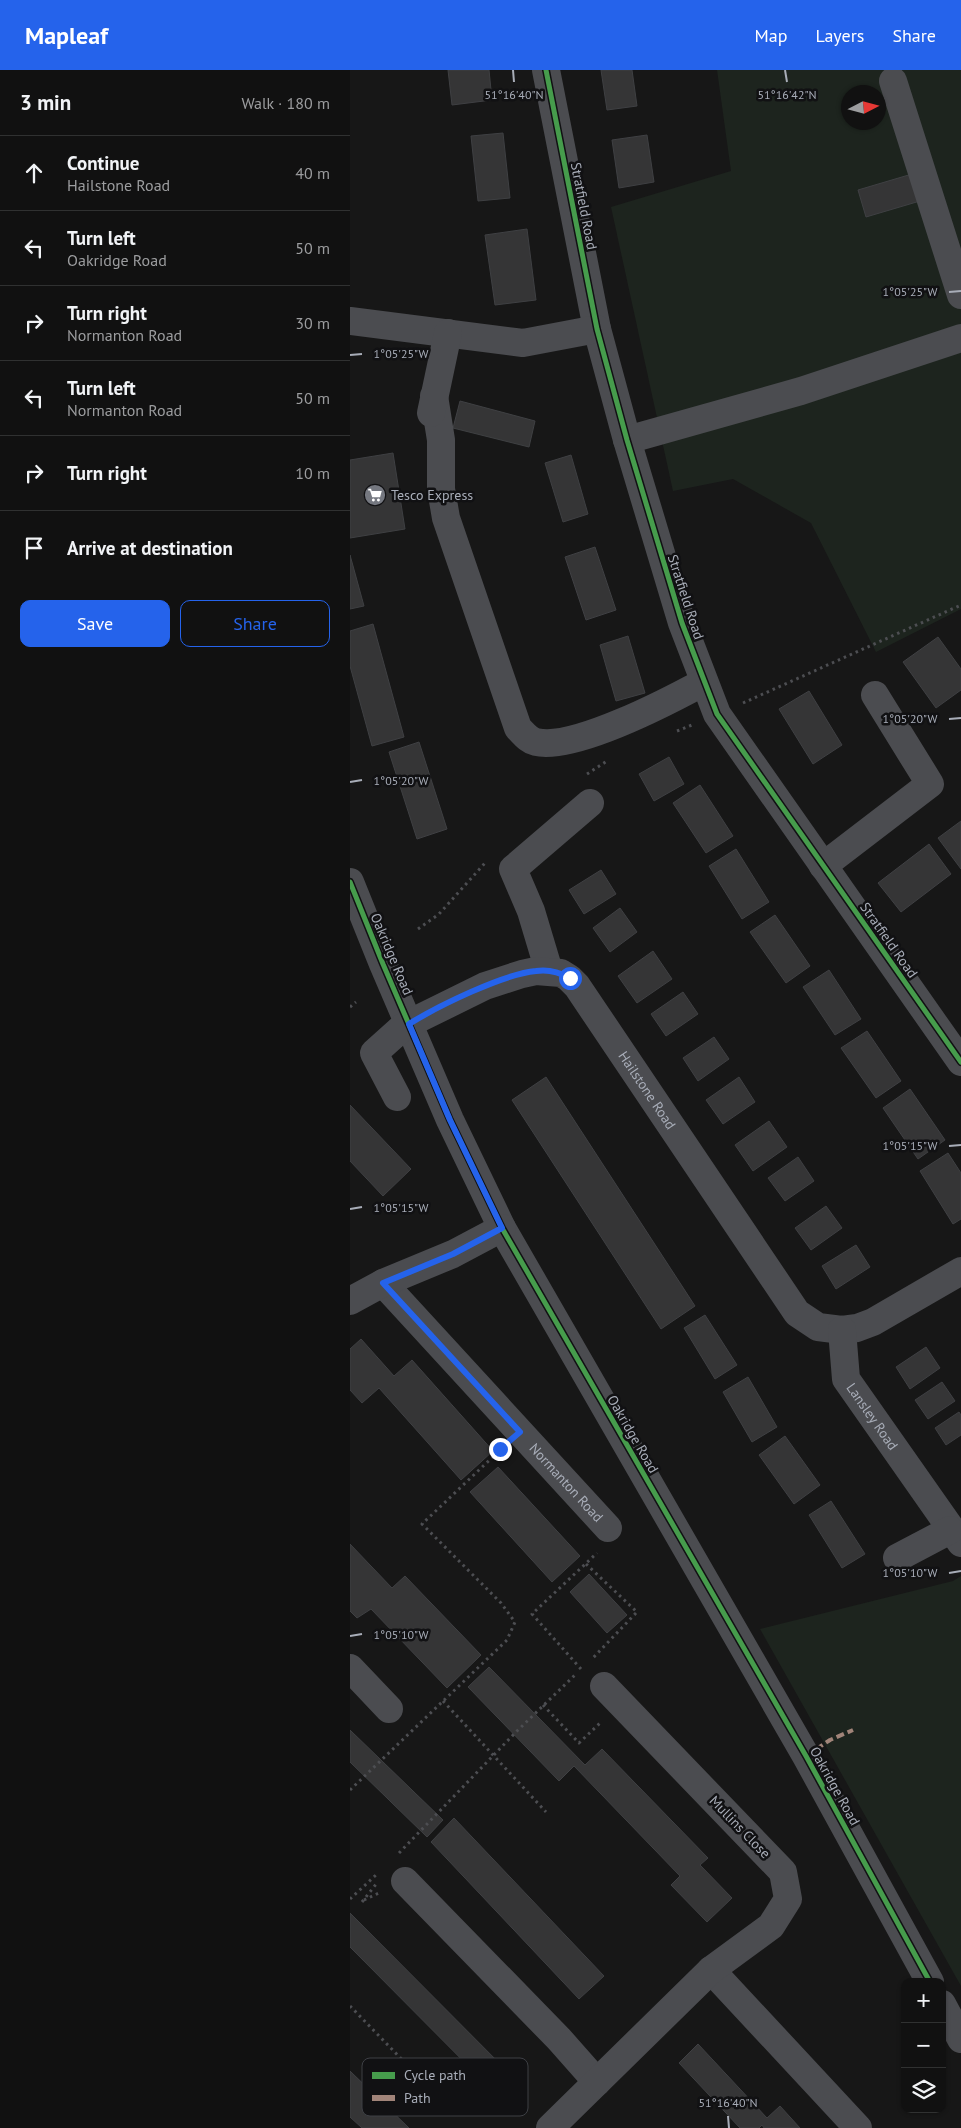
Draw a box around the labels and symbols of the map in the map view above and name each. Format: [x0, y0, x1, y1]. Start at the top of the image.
north arrow [841, 85, 886, 130]
text: 51°16'40"N [484, 87, 544, 102]
text: 51°16'42"N [757, 87, 817, 102]
street label: Stratfield Road [567, 161, 601, 251]
text: 1°05'25"W [883, 284, 937, 299]
text: 1°05'25"W [374, 346, 428, 361]
supermarket icon: Tesco Express [363, 483, 387, 507]
place label: Tesco Express [391, 486, 473, 504]
street label: Stratfield Road [664, 552, 708, 642]
text: 1°05'20"W [883, 711, 937, 726]
text: 1°05'20"W [374, 773, 428, 788]
street label: Stratfield Road [856, 899, 922, 981]
street label: Oakridge Road [367, 910, 417, 998]
route start [559, 967, 582, 990]
street label: Hailstone Road [614, 1048, 680, 1133]
text: 1°05'15"W [883, 1138, 937, 1153]
text: 1°05'15"W [374, 1200, 428, 1215]
street label: Lansley Road [843, 1379, 902, 1454]
street label: Oakridge Road [603, 1392, 663, 1476]
route end [489, 1438, 512, 1461]
street label: Normanton Road [526, 1439, 607, 1526]
text: 1°05'10"W [883, 1565, 937, 1580]
text: 1°05'10"W [374, 1627, 428, 1642]
street label: Oakridge Road [806, 1743, 864, 1829]
street label: Mullins Close [706, 1792, 774, 1862]
legend [362, 2058, 528, 2116]
text: Cycle path [404, 2066, 466, 2084]
text: Path [404, 2089, 431, 2107]
text: 51°16'40"N [698, 2095, 758, 2110]

